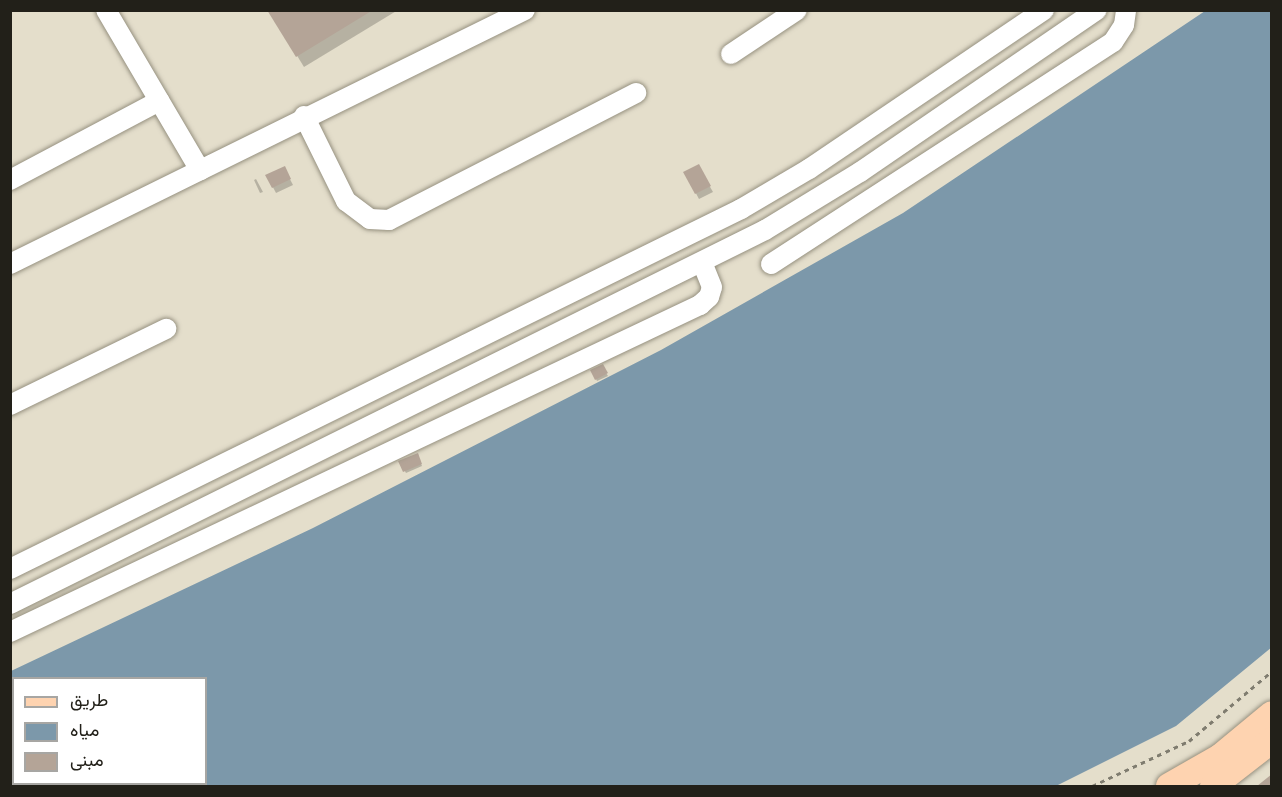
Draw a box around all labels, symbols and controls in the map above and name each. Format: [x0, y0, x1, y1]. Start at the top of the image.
legend [12, 677, 207, 785]
text: طريق [70, 689, 108, 710]
text: مياه [70, 719, 99, 740]
text: مبنى [70, 749, 104, 770]

